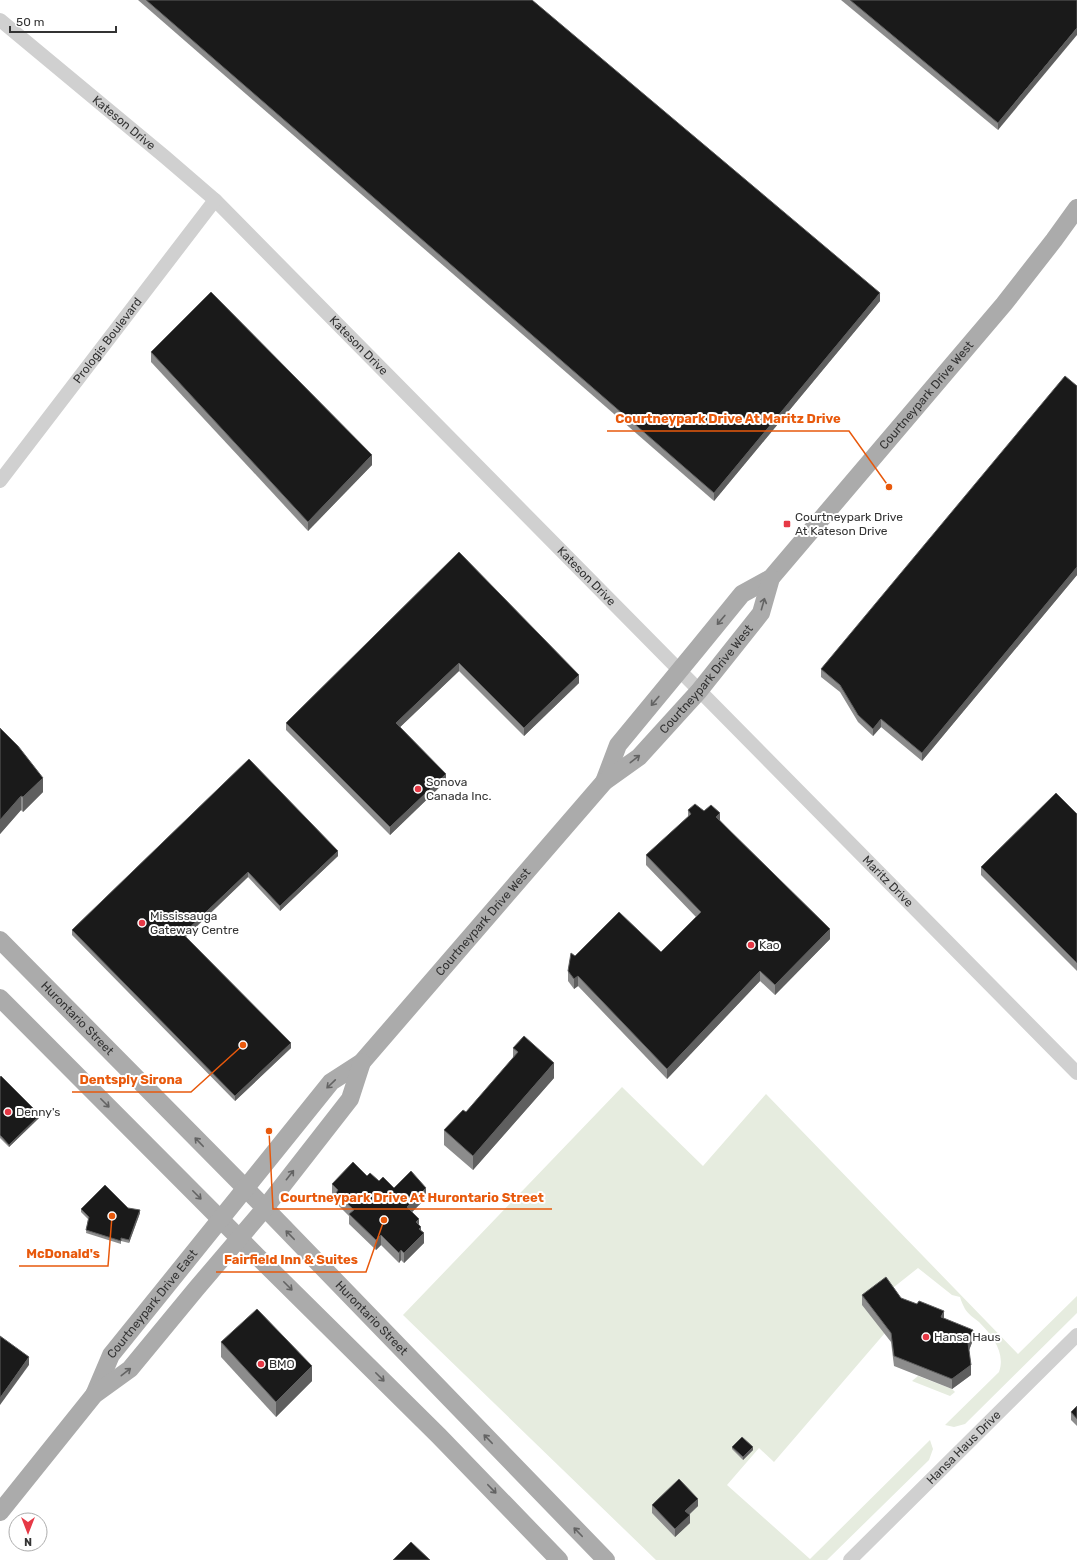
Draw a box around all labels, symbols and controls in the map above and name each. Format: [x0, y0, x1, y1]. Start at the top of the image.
scale bar [10, 8, 116, 34]
text: 50 m [16, 15, 44, 29]
street label: Kateson Drive [90, 93, 158, 153]
street label: Prologis Boulevard [70, 295, 145, 386]
street label: Kateson Drive [327, 313, 391, 378]
street label: Courtneypark Drive West [876, 338, 977, 452]
callout: Courtneypark Drive At Maritz Drive [607, 406, 849, 431]
text: Courtneypark Drive At Maritz Drive [615, 411, 841, 426]
place label: Courtneypark Drive At Kateson Drive [795, 510, 903, 538]
marker: Courtneypark Drive At Kateson Drive [782, 519, 792, 529]
street label: Kateson Drive [554, 544, 619, 609]
one-way arrow [760, 597, 767, 610]
one-way arrow [716, 615, 725, 626]
street label: Courtneypark Drive West [657, 622, 756, 737]
one-way arrow [650, 695, 659, 706]
one-way arrow [630, 755, 641, 764]
place label: Sonova Canada Inc. [426, 775, 491, 803]
marker: Sonova Canada Inc. [413, 784, 423, 794]
street label: Maritz Drive [860, 853, 916, 910]
street label: Courtneypark Drive West [433, 865, 534, 979]
place label: Mississauga Gateway Centre [150, 909, 239, 937]
marker: Mississauga Gateway Centre [137, 918, 147, 928]
place label: Kao [759, 938, 780, 952]
marker: Kao [746, 940, 756, 950]
street label: Hurontario Street [38, 979, 117, 1058]
callout: Dentsply Sirona [72, 1067, 191, 1092]
text: Dentsply Sirona [80, 1072, 182, 1087]
one-way arrow [326, 1079, 336, 1089]
one-way arrow [100, 1098, 110, 1108]
place label: Denny's [16, 1105, 60, 1119]
marker: Denny's [3, 1107, 13, 1117]
one-way arrow [194, 1137, 204, 1147]
one-way arrow [286, 1170, 295, 1181]
callout: Courtneypark Drive At Hurontario Street [273, 1184, 552, 1209]
one-way arrow [192, 1190, 202, 1200]
text: Courtneypark Drive At Hurontario Street [280, 1190, 544, 1205]
one-way arrow [285, 1230, 295, 1240]
callout: McDonald's [19, 1241, 108, 1266]
text: McDonald's [26, 1246, 100, 1261]
street label: Courtneypark Drive East [104, 1246, 200, 1361]
callout: Fairfield Inn & Suites [216, 1247, 366, 1272]
text: Fairfield Inn & Suites [224, 1252, 358, 1267]
street label: Hurontario Street [333, 1278, 411, 1358]
one-way arrow [283, 1281, 293, 1291]
place label: Hansa Haus [934, 1330, 1001, 1344]
marker: Hansa Haus [921, 1332, 931, 1342]
place label: BMO [269, 1357, 295, 1371]
marker: BMO [256, 1359, 266, 1369]
one-way arrow [120, 1368, 131, 1376]
one-way arrow [375, 1372, 385, 1382]
street label: Hansa Haus Drive [924, 1407, 1004, 1487]
one-way arrow [483, 1434, 493, 1444]
one-way arrow [487, 1484, 496, 1494]
north arrow [8, 1512, 48, 1552]
one-way arrow [574, 1527, 583, 1537]
text: N [24, 1535, 32, 1548]

